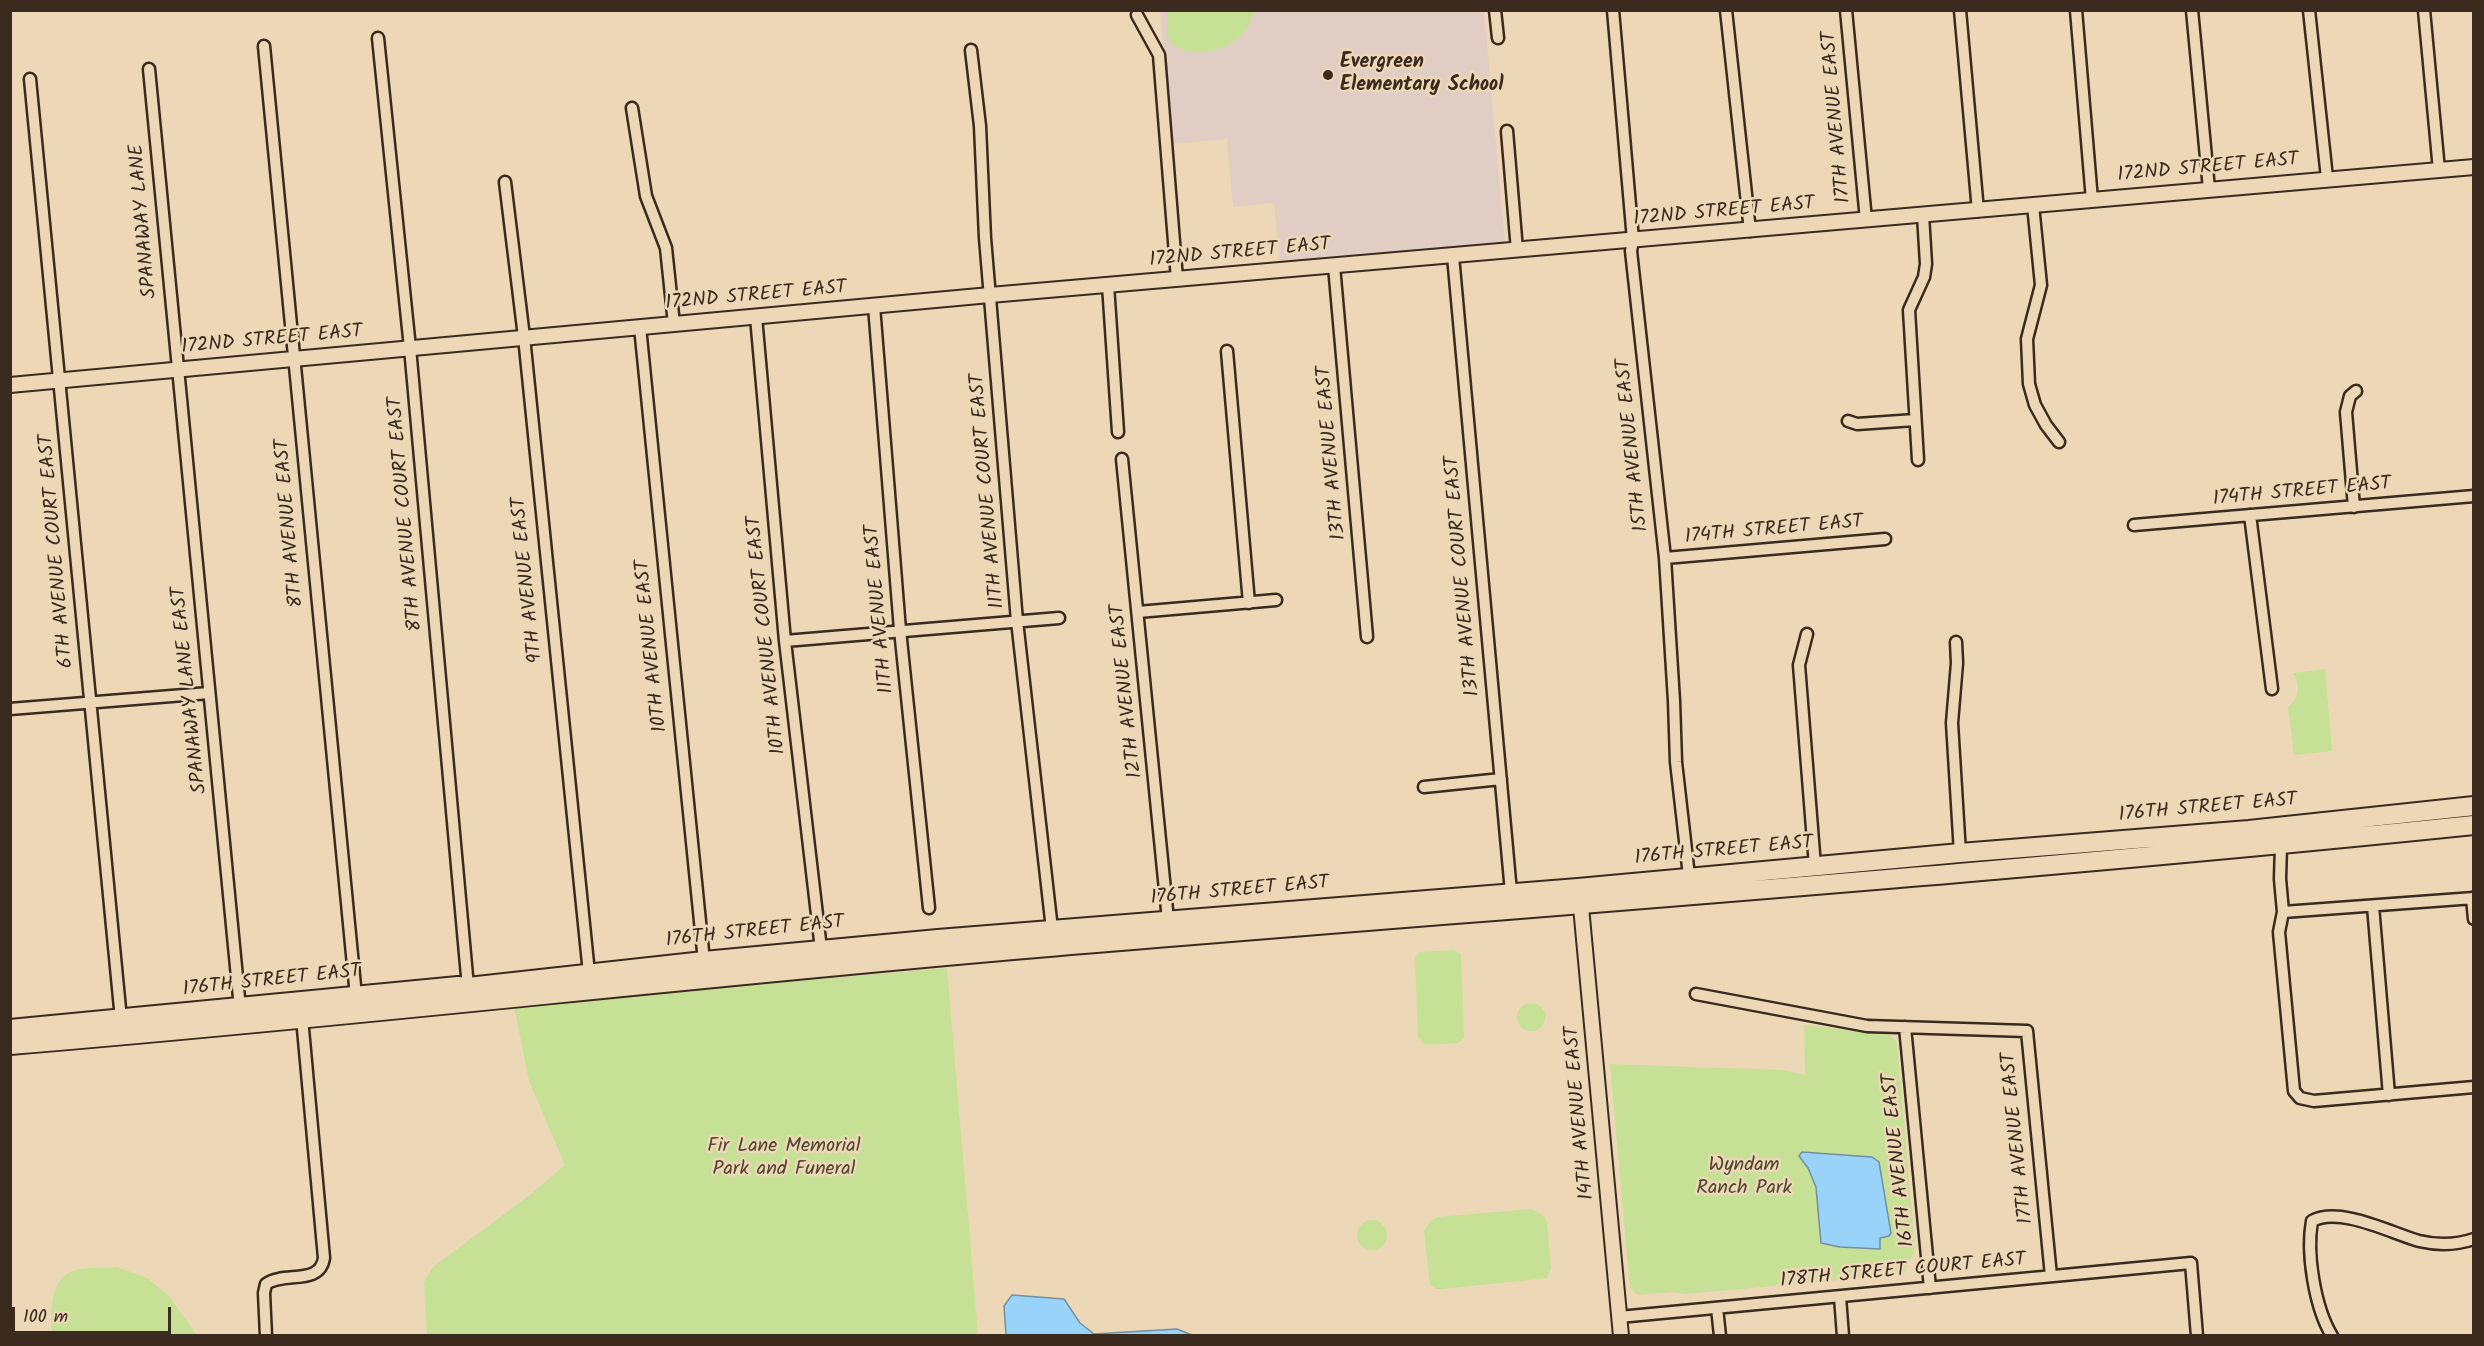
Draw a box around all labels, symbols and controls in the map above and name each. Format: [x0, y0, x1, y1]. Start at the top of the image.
street label: 17TH AVENUE EAST [1819, 30, 1857, 204]
place label: Evergreen Elementary School [1340, 52, 1504, 99]
marker: Evergreen Elementary School [1321, 68, 1335, 82]
street label: SPANAWAY LANE [126, 143, 164, 299]
street label: 172ND STREET EAST [2116, 149, 2300, 189]
street label: 172ND STREET EAST [1632, 193, 1816, 233]
street label: 172ND STREET EAST [1148, 234, 1332, 274]
street label: 172ND STREET EAST [664, 277, 848, 317]
street label: 172ND STREET EAST [180, 321, 364, 361]
street label: 15TH AVENUE EAST [1613, 357, 1655, 533]
street label: 13TH AVENUE EAST [1313, 365, 1353, 541]
street label: 11TH AVENUE COURT EAST [967, 372, 1011, 610]
street label: 8TH AVENUE COURT EAST [385, 396, 429, 632]
street label: 6TH AVENUE COURT EAST [36, 433, 80, 669]
street label: 8TH AVENUE EAST [272, 438, 310, 608]
street label: 13TH AVENUE COURT EAST [1442, 455, 1486, 697]
street label: 174TH STREET EAST [2212, 473, 2392, 513]
street label: 9TH AVENUE EAST [508, 496, 550, 664]
street label: 174TH STREET EAST [1684, 511, 1864, 551]
street label: 10TH AVENUE COURT EAST [744, 514, 792, 756]
street label: 11TH AVENUE EAST [862, 523, 900, 695]
street label: 10TH AVENUE EAST [632, 559, 674, 733]
street label: SPANAWAY LANE EAST [168, 585, 214, 795]
street label: 12TH AVENUE EAST [1107, 603, 1149, 779]
street label: 176TH STREET EAST [2118, 789, 2298, 829]
street label: 176TH STREET EAST [1634, 832, 1814, 872]
street label: 176TH STREET EAST [1150, 872, 1330, 912]
street label: 176TH STREET EAST [665, 912, 845, 954]
street label: 176TH STREET EAST [182, 961, 362, 1003]
street label: 14TH AVENUE EAST [1561, 1025, 1601, 1201]
street label: 17TH AVENUE EAST [1998, 1051, 2040, 1225]
street label: 16TH AVENUE EAST [1879, 1072, 1921, 1248]
park label: Fir Lane Memorial Park and Funeral [707, 1136, 861, 1183]
park label: Wyndam Ranch Park [1696, 1155, 1792, 1202]
street label: 178TH STREET COURT EAST [1779, 1249, 2027, 1295]
scale bar [15, 1295, 174, 1333]
text: 100 m [23, 1303, 68, 1332]

